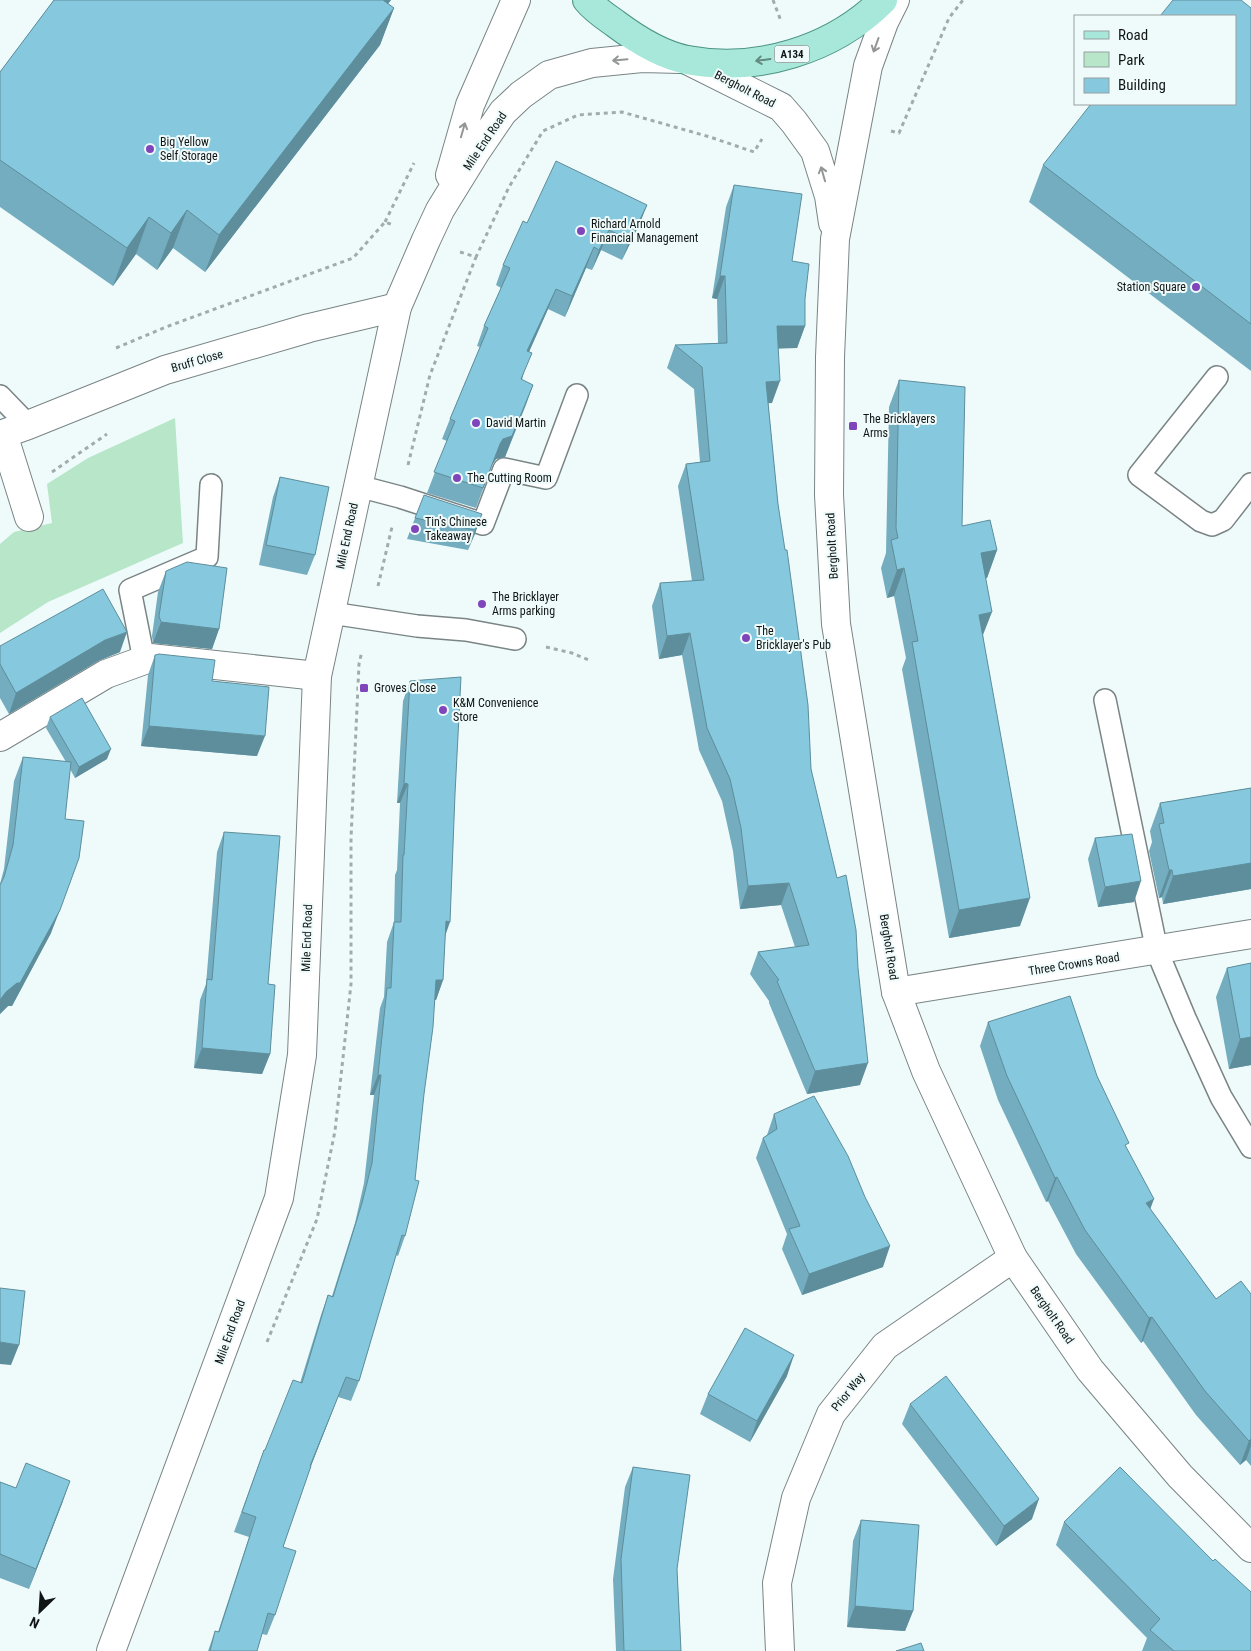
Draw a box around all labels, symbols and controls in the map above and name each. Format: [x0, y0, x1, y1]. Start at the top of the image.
legend [1074, 15, 1236, 105]
text: Road [1118, 26, 1148, 44]
one-way arrow [871, 36, 880, 52]
road number: A134 [774, 46, 810, 62]
text: Park [1118, 51, 1145, 69]
one-way arrow [612, 55, 628, 65]
one-way arrow [755, 55, 771, 65]
street label: Bergholt Road [712, 68, 778, 110]
text: Building [1118, 76, 1166, 94]
street label: Mile End Road [460, 109, 510, 173]
one-way arrow [459, 122, 468, 138]
place label: Big Yellow Self Storage [160, 135, 218, 163]
marker: Big Yellow Self Storage [144, 143, 156, 155]
one-way arrow [817, 167, 827, 183]
place label: Richard Arnold Financial Management [591, 217, 699, 245]
marker: Richard Arnold Financial Management [575, 225, 587, 237]
place label: Station Square [1117, 280, 1186, 294]
marker: Station Square [1190, 281, 1202, 293]
street label: Bruff Close [170, 347, 225, 375]
place label: The Bricklayers Arms [863, 412, 935, 440]
place label: David Martin [486, 416, 546, 430]
marker: David Martin [470, 417, 482, 429]
marker: The Bricklayers Arms [847, 420, 859, 432]
place label: The Cutting Room [467, 471, 552, 485]
marker: The Cutting Room [451, 472, 463, 484]
street label: Mile End Road [333, 501, 361, 570]
street label: Bergholt Road [823, 512, 841, 580]
place label: Tin's Chinese Takeaway [425, 515, 487, 543]
marker: Tin's Chinese Takeaway [409, 523, 421, 535]
place label: The Bricklayer Arms parking [492, 590, 559, 618]
marker: The Bricklayer Arms parking [476, 598, 488, 610]
place label: The Bricklayer's Pub [756, 624, 831, 652]
marker: The Bricklayer's Pub [740, 632, 752, 644]
place label: Groves Close [374, 681, 437, 695]
marker: Groves Close [358, 682, 370, 694]
place label: K&M Convenience Store [453, 696, 539, 724]
marker: K&M Convenience Store [437, 704, 449, 716]
street label: Mile End Road [299, 904, 315, 972]
street label: Bergholt Road [877, 913, 901, 981]
street label: Three Crowns Road [1028, 950, 1121, 978]
street label: Bergholt Road [1027, 1284, 1077, 1346]
street label: Mile End Road [212, 1298, 248, 1366]
street label: Prior Way [828, 1370, 868, 1414]
north arrow [15, 1586, 65, 1636]
text: N [27, 1614, 42, 1632]

